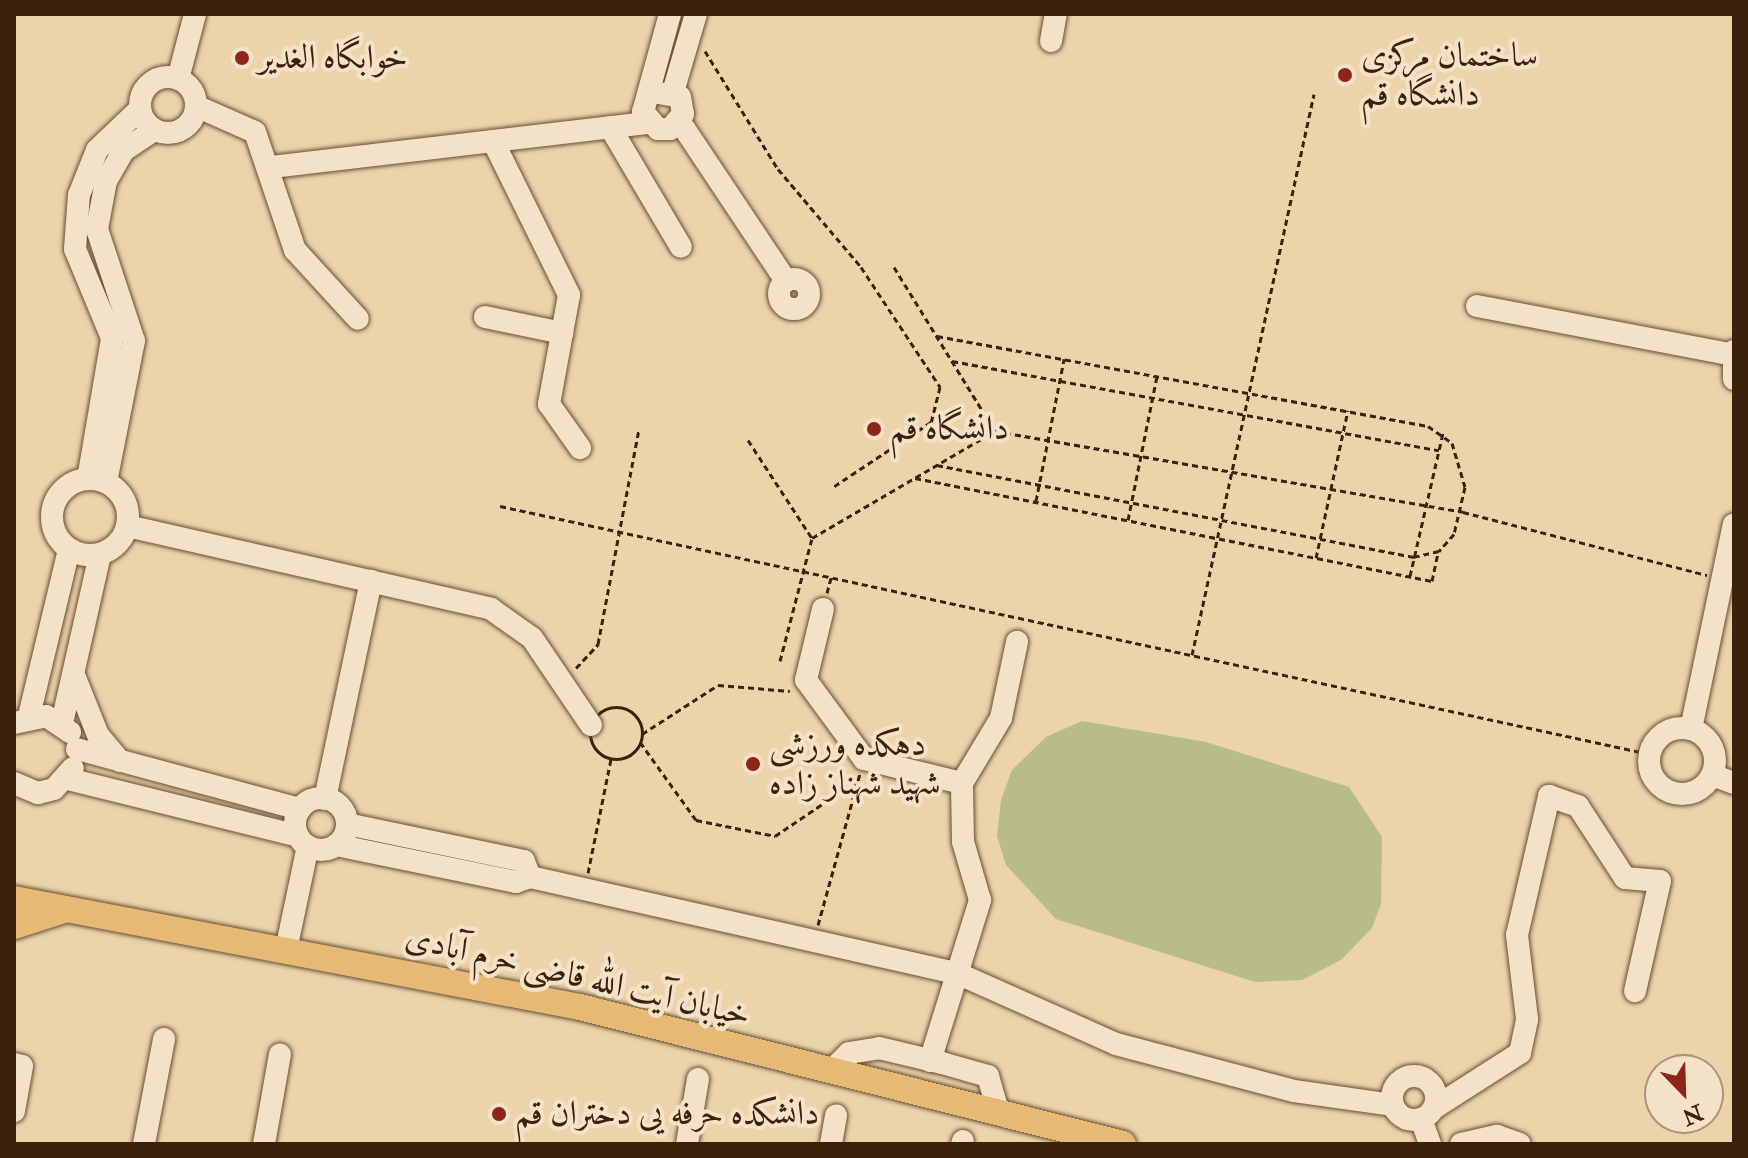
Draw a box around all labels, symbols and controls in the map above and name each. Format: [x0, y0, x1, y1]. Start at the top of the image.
place label: ساختمان مرکزی دانشگاه قم [1361, 35, 1538, 114]
place label: خوابگاه الغدیر [258, 38, 408, 78]
marker: خوابگاه الغدیر [233, 49, 251, 67]
marker: ساختمان مرکزی دانشگاه قم [1336, 66, 1354, 84]
place label: دانشگاه قم [890, 409, 1009, 449]
marker: دانشگاه قم [865, 420, 883, 438]
place label: دهکده ورزشی شهید شهناز زاده [769, 724, 941, 804]
marker: دهکده ورزشی شهید شهناز زاده [744, 755, 762, 773]
street label: خیابان آیت الله قاضی خرم آبادی [402, 916, 754, 1036]
north arrow [1644, 1054, 1724, 1134]
place label: دانشکده حرفه یی دختران قم [515, 1094, 819, 1134]
text: N [1678, 1098, 1707, 1131]
marker: دانشکده حرفه یی دختران قم [490, 1105, 508, 1123]

